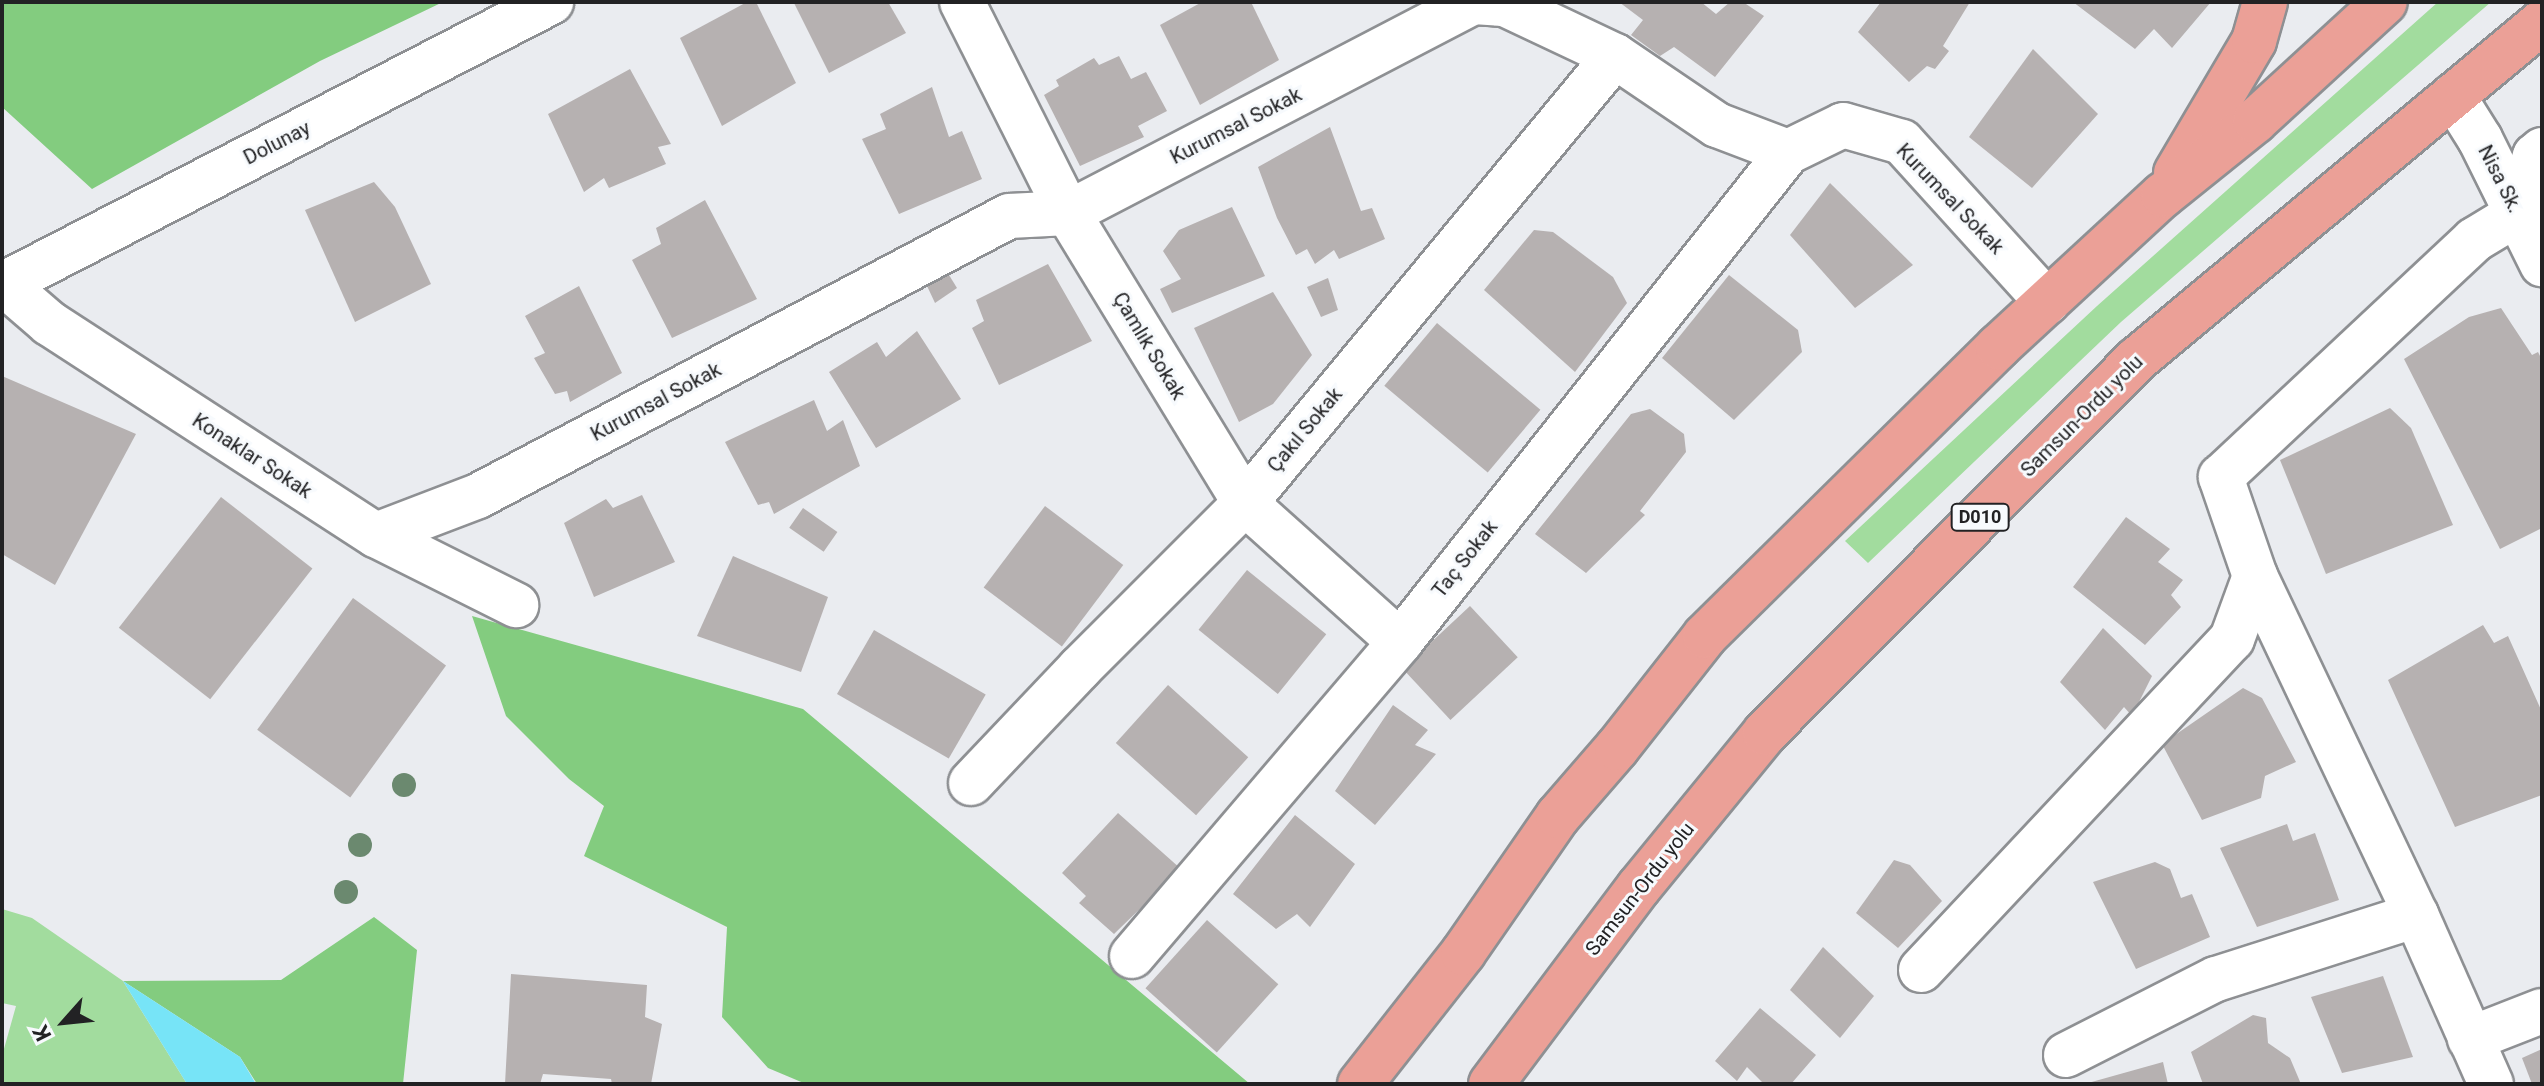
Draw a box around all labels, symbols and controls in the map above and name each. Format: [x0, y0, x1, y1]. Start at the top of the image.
street label: Kurumsal Sokak [1166, 83, 1306, 169]
street label: Dolunay [240, 116, 314, 170]
street label: Kurumsal Sokak [1891, 139, 2009, 259]
street label: Nisa Sk. [2473, 141, 2527, 217]
street label: Çamlık Sokak [1108, 288, 1190, 404]
street label: Samsun-Ordu yolu [2016, 350, 2148, 482]
street label: Kurumsal Sokak [587, 358, 725, 446]
street label: Çakıl Sokak [1263, 383, 1347, 477]
street label: Konaklar Sokak [188, 408, 316, 504]
road number: D010 [1950, 503, 2010, 531]
street label: Taç Sokak [1427, 516, 1503, 602]
street label: Samsun-Ordu yolu [1581, 818, 1699, 960]
north arrow [24, 982, 104, 1062]
text: K [28, 1021, 56, 1045]

